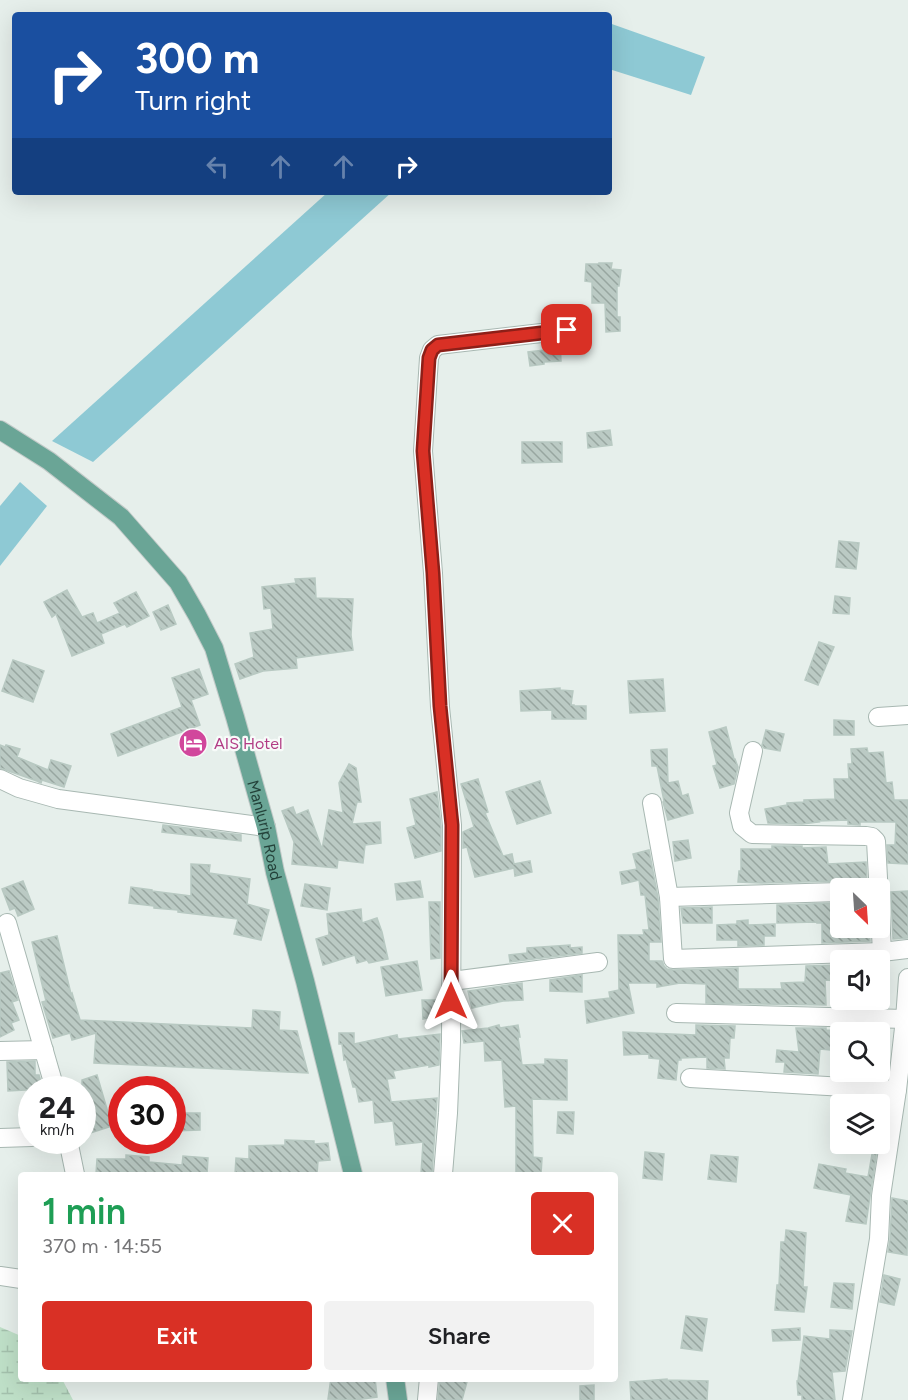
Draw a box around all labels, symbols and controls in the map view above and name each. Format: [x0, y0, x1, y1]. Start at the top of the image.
text: 300 m [135, 33, 259, 84]
icon: right [36, 36, 114, 114]
text: Turn right [135, 84, 251, 117]
icon: left [201, 150, 234, 183]
icon: ahead [264, 150, 297, 183]
icon: ahead [327, 150, 360, 183]
icon: right [390, 150, 423, 183]
pin [541, 304, 592, 355]
icon: arrive [550, 313, 583, 346]
hotel icon: AIS Hotel [177, 727, 209, 759]
place label: AIS Hotel [214, 734, 283, 753]
street label: Manlurip Road [244, 778, 286, 882]
north arrow [830, 878, 890, 938]
map controls [830, 878, 890, 1154]
button: sound [830, 950, 890, 1010]
position arrow [419, 969, 483, 1033]
button: search [830, 1022, 890, 1082]
speed limit sign: 30 [108, 1076, 186, 1154]
text: 24 [39, 1089, 75, 1126]
button: layers [830, 1094, 890, 1154]
text: km/h [40, 1121, 74, 1139]
text: 1 min [42, 1190, 126, 1233]
button: close [531, 1192, 594, 1255]
text: 370 m · 14:55 [42, 1234, 162, 1258]
button: Exit [42, 1301, 312, 1370]
button: Share [324, 1301, 594, 1370]

